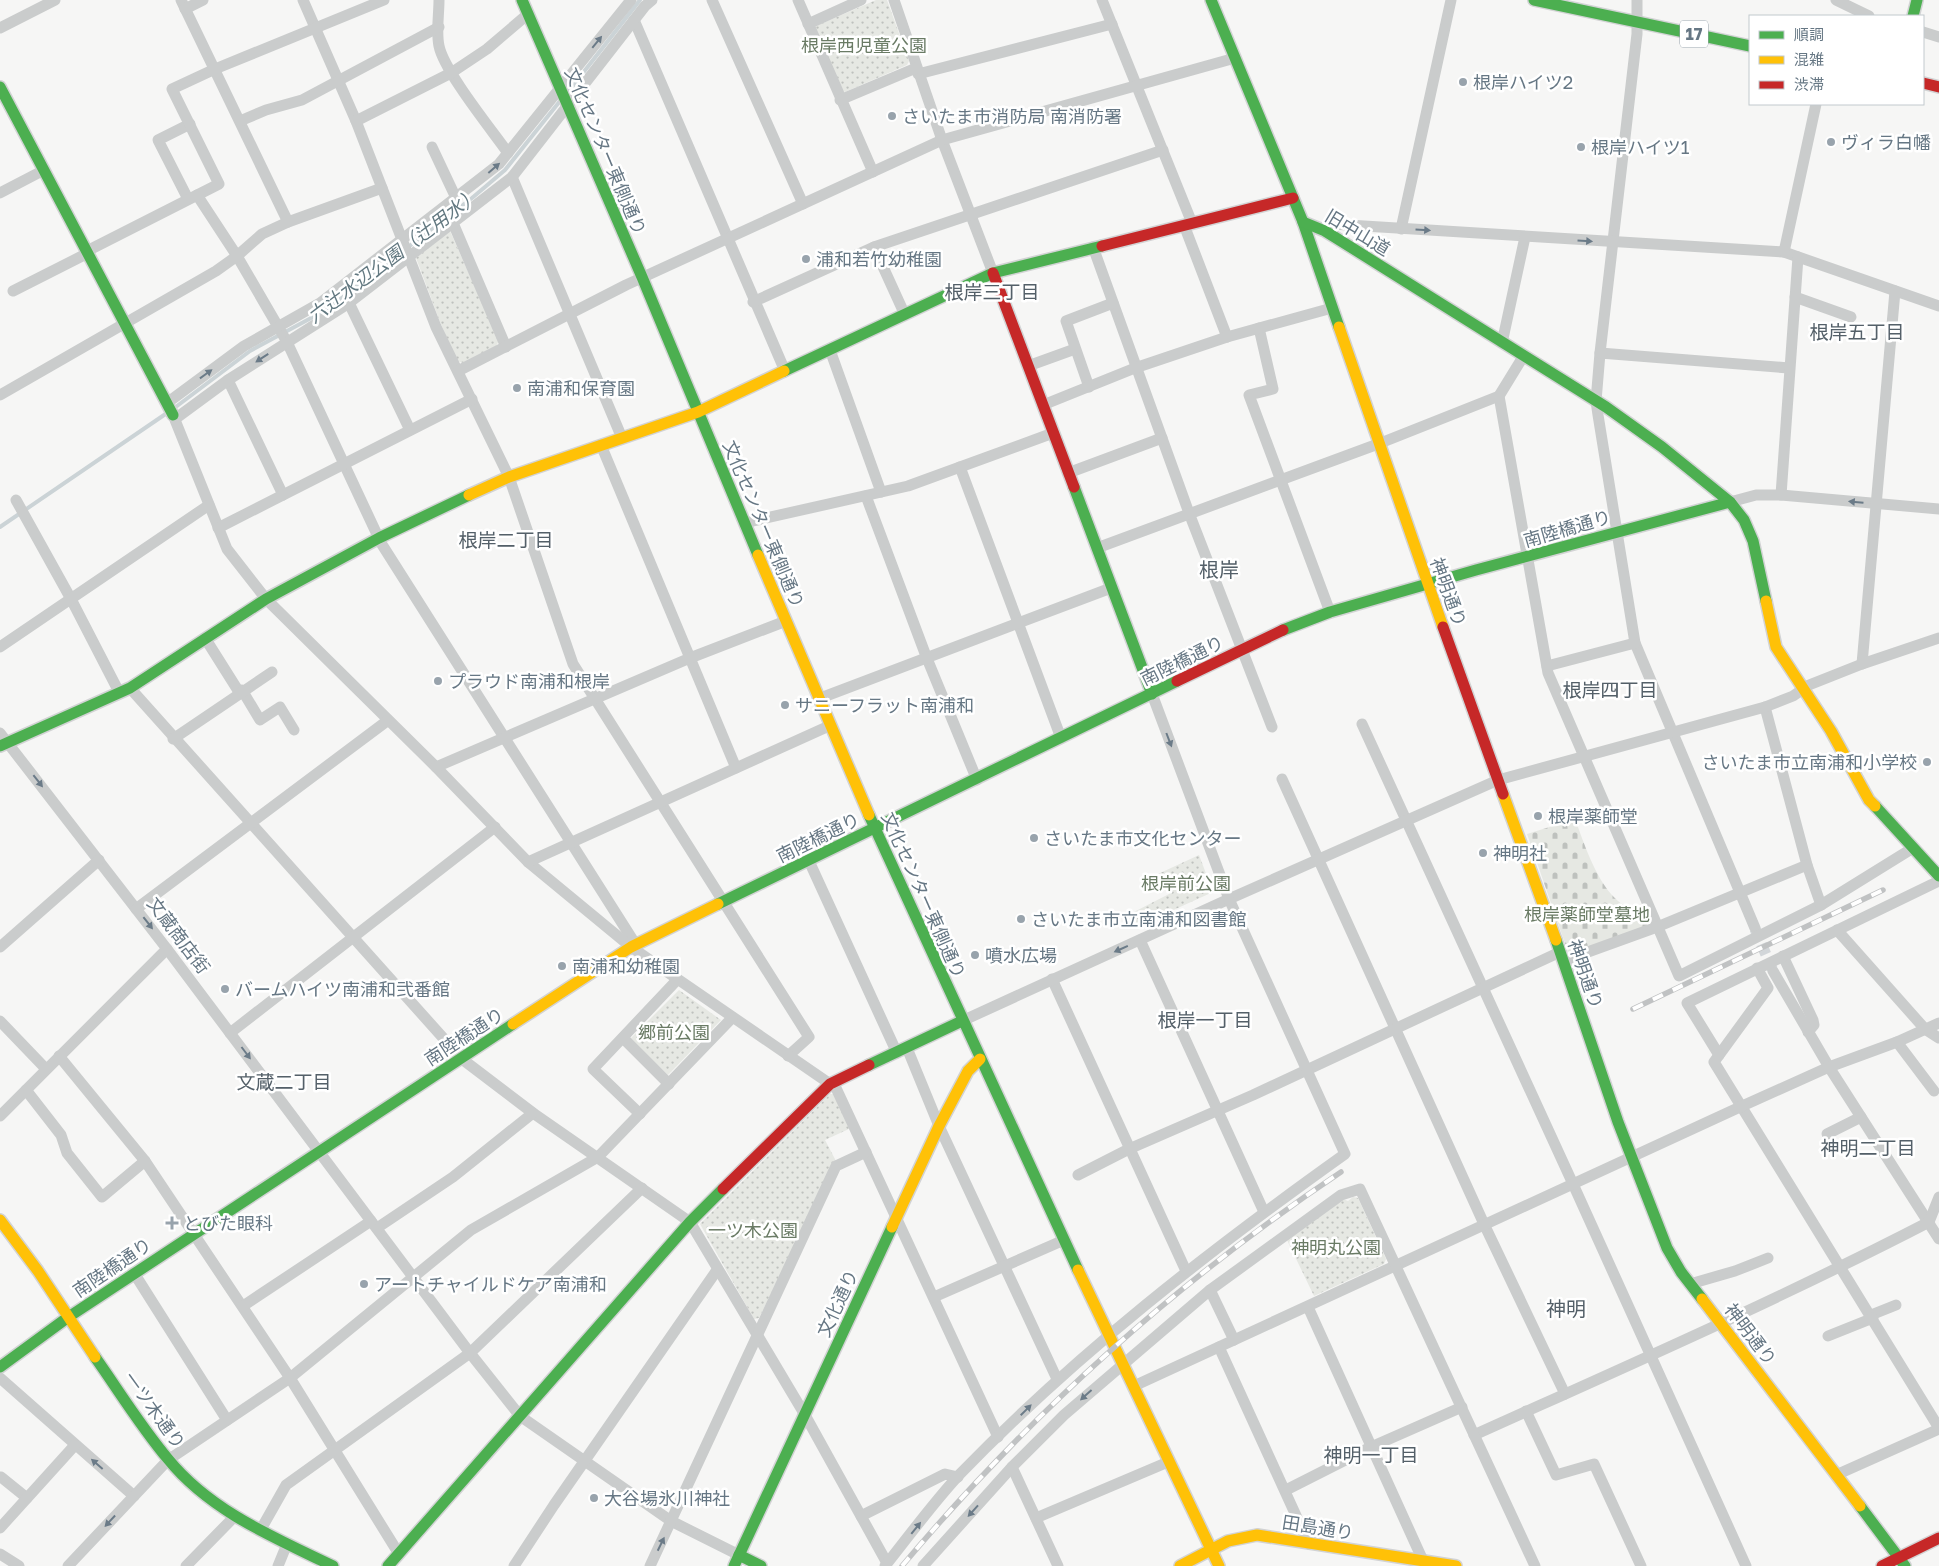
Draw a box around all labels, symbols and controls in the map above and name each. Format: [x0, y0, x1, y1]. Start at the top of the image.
legend [1749, 15, 1924, 105]
road number: 17 [1680, 20, 1708, 48]
text: 順調 [1794, 25, 1824, 43]
park label: 根岸西児童公園 [801, 34, 927, 56]
one-way arrow [592, 36, 603, 49]
text: 混雑 [1794, 50, 1824, 68]
street label: 文化センター東側通り [561, 64, 651, 238]
place label: 根岸ハイツ2 [1473, 71, 1573, 93]
text: 渋滞 [1794, 75, 1824, 93]
marker: 根岸ハイツ2 [1457, 76, 1469, 88]
place label: さいたま市消防局 南消防署 [902, 105, 1122, 127]
marker: さいたま市消防局 南消防署 [886, 110, 898, 122]
place label: ヴィラ白幡 [1841, 131, 1931, 153]
place label: 根岸ハイツ1 [1591, 136, 1690, 158]
marker: ヴィラ白幡 [1825, 136, 1837, 148]
marker: 根岸ハイツ1 [1575, 141, 1587, 153]
one-way arrow [488, 162, 501, 173]
water label: 六辻水辺公園（辻用水） [303, 183, 483, 327]
street label: 旧中山道 [1321, 204, 1395, 260]
one-way arrow [1416, 226, 1432, 234]
one-way arrow [1578, 237, 1594, 245]
place label: 浦和若竹幼稚園 [816, 248, 942, 270]
marker: 浦和若竹幼稚園 [800, 253, 812, 265]
district label: 根岸三丁目 [944, 280, 1040, 303]
district label: 根岸五丁目 [1809, 320, 1905, 343]
one-way arrow [256, 353, 269, 363]
one-way arrow [199, 369, 213, 379]
place label: 南浦和保育園 [527, 377, 635, 399]
marker: 南浦和保育園 [511, 382, 523, 394]
street label: 文化センター東側通り [719, 437, 809, 611]
one-way arrow [1847, 497, 1863, 505]
street label: 南陸橋通り [1521, 505, 1613, 551]
district label: 根岸二丁目 [458, 528, 554, 551]
street label: 神明通り [1426, 554, 1472, 630]
district label: 根岸 [1199, 557, 1239, 581]
street label: 南陸橋通り [1137, 630, 1227, 690]
place label: プラウド南浦和根岸 [448, 670, 610, 692]
marker: プラウド南浦和根岸 [432, 675, 444, 687]
district label: 根岸四丁目 [1562, 678, 1658, 701]
place label: サニーフラット南浦和 [795, 694, 974, 716]
marker: サニーフラット南浦和 [779, 699, 791, 711]
one-way arrow [1165, 733, 1173, 747]
place label: さいたま市立南浦和小学校 [1702, 751, 1917, 773]
marker: さいたま市立南浦和小学校 [1921, 756, 1933, 768]
one-way arrow [33, 774, 43, 788]
place label: 根岸薬師堂 [1548, 805, 1638, 827]
street label: 南陸橋通り [773, 807, 863, 867]
street label: 文化センター東側通り [877, 808, 971, 982]
marker: 根岸薬師堂 [1532, 810, 1544, 822]
place label: さいたま市文化センター [1044, 827, 1241, 849]
marker: さいたま市文化センター [1028, 832, 1040, 844]
place label: 神明社 [1493, 842, 1547, 864]
marker: 神明社 [1477, 847, 1489, 859]
park label: 根岸前公園 [1141, 872, 1231, 894]
street label: 文蔵商店街 [143, 892, 215, 978]
park label: 根岸薬師堂墓地 [1524, 903, 1650, 925]
place label: さいたま市立南浦和図書館 [1031, 908, 1246, 930]
marker: さいたま市立南浦和図書館 [1015, 913, 1027, 925]
one-way arrow [143, 916, 153, 930]
street label: 神明通り [1564, 936, 1608, 1012]
place label: 噴水広場 [985, 944, 1057, 966]
one-way arrow [1114, 945, 1128, 953]
marker: 噴水広場 [969, 949, 981, 961]
place label: 南浦和幼稚園 [572, 955, 680, 977]
marker: 南浦和幼稚園 [556, 960, 568, 972]
place label: バームハイツ南浦和弐番館 [235, 978, 450, 1000]
marker: バームハイツ南浦和弐番館 [219, 983, 231, 995]
street label: 南陸橋通り [420, 1002, 508, 1070]
district label: 根岸一丁目 [1157, 1008, 1253, 1031]
park label: 郷前公園 [638, 1021, 710, 1043]
one-way arrow [240, 1046, 251, 1059]
district label: 文蔵二丁目 [236, 1070, 332, 1093]
district label: 神明二丁目 [1820, 1136, 1916, 1159]
place label: とびた眼科 [183, 1212, 273, 1234]
marker: とびた眼科 [165, 1216, 179, 1230]
park label: 一ツ木公園 [708, 1219, 798, 1241]
street label: 南陸橋通り [69, 1233, 155, 1301]
park label: 神明丸公園 [1291, 1236, 1381, 1258]
street label: 文化通り [812, 1266, 862, 1340]
place label: アートチャイルドケア南浦和 [374, 1273, 607, 1295]
marker: アートチャイルドケア南浦和 [358, 1278, 370, 1290]
district label: 神明 [1546, 1296, 1586, 1320]
street label: 神明通り [1721, 1299, 1781, 1369]
street label: 一ツ木通り [120, 1367, 190, 1453]
one-way arrow [1081, 1389, 1093, 1401]
one-way arrow [1020, 1404, 1032, 1416]
district label: 神明一丁目 [1323, 1443, 1419, 1466]
one-way arrow [92, 1458, 104, 1470]
place label: 大谷場氷川神社 [604, 1487, 730, 1509]
marker: 大谷場氷川神社 [588, 1492, 600, 1504]
one-way arrow [967, 1505, 978, 1518]
street label: 田島通り [1281, 1511, 1355, 1543]
one-way arrow [104, 1515, 116, 1527]
one-way arrow [910, 1522, 921, 1535]
one-way arrow [656, 1536, 665, 1551]

